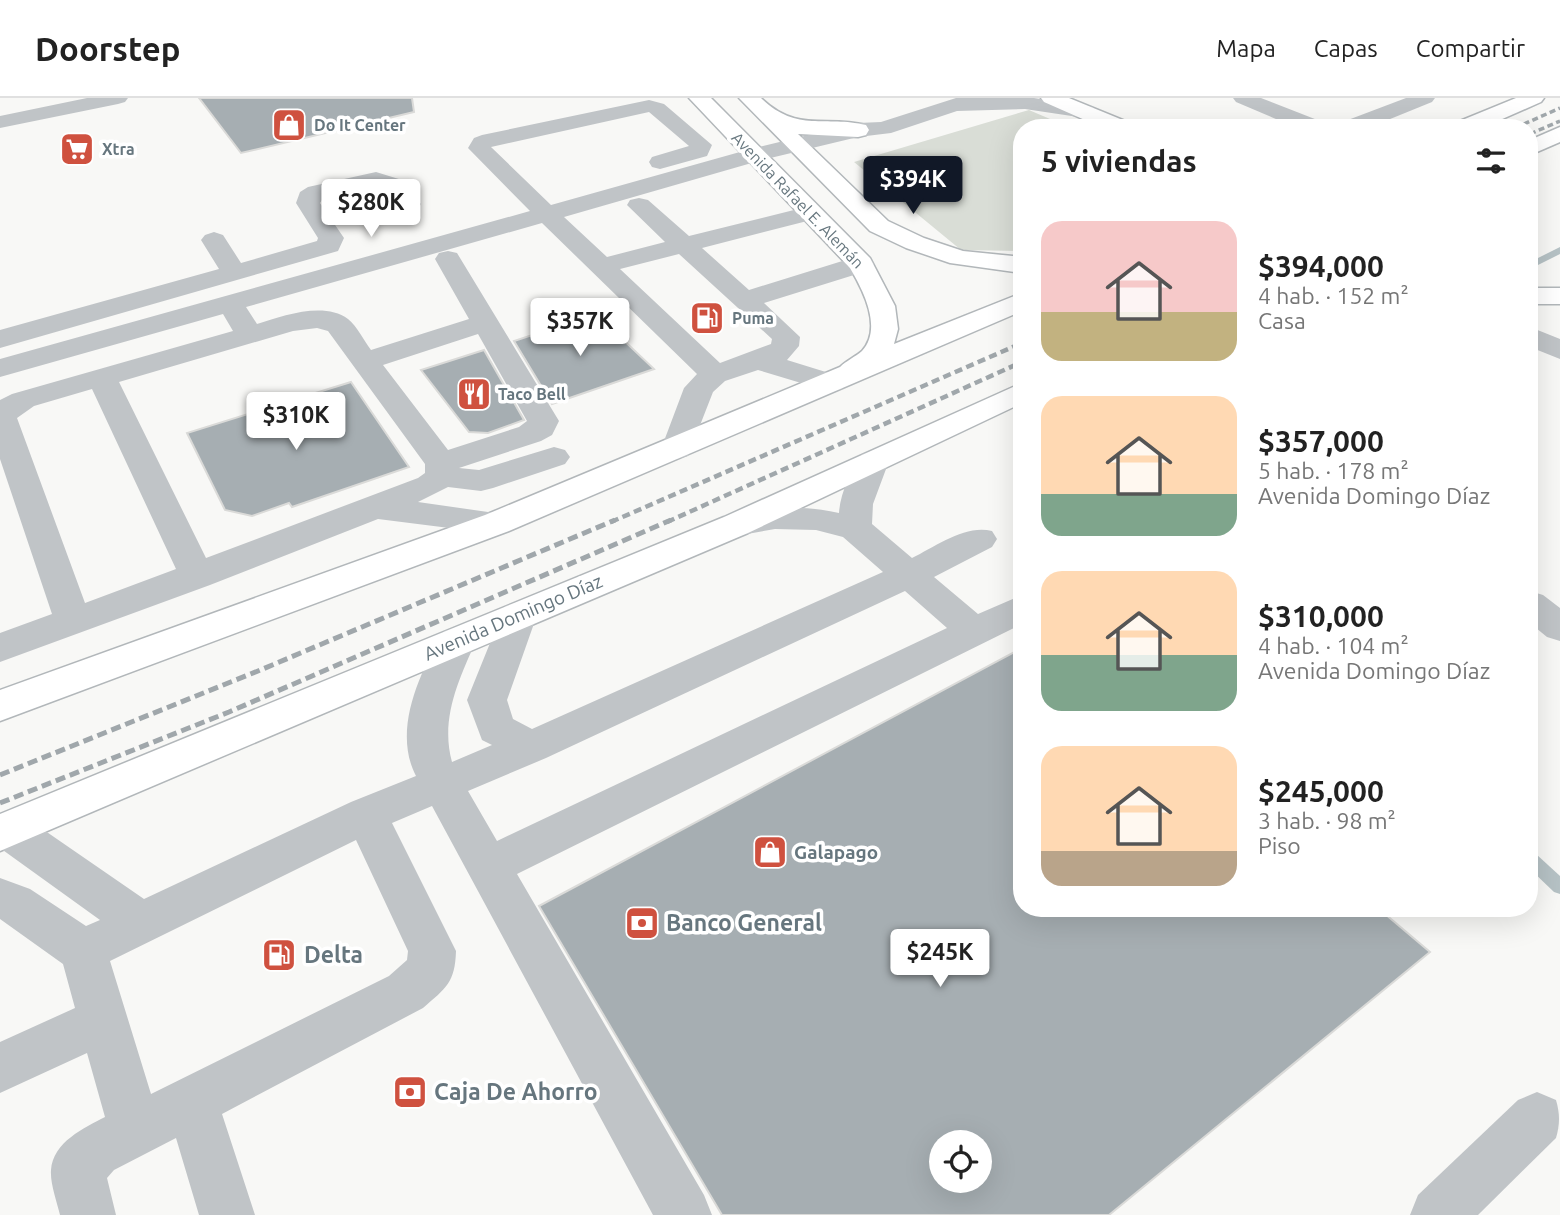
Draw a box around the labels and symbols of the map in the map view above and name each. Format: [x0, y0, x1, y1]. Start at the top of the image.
shop icon: Do It Center [270, 106, 308, 144]
place label: Do It Center [314, 116, 406, 134]
street label: Avenida Rafael E. Alemán [728, 128, 868, 272]
supermarket icon: Xtra [58, 130, 96, 168]
place label: Xtra [102, 140, 135, 158]
pin: $394K [864, 156, 962, 216]
pin: $280K [322, 180, 420, 239]
pin: $357K [531, 299, 629, 358]
fuel station icon: Puma [688, 299, 726, 337]
place label: Puma [732, 309, 774, 327]
restaurant icon: Taco Bell [455, 375, 493, 413]
place label: Taco Bell [498, 385, 566, 403]
pin: $310K [247, 392, 345, 452]
street label: Avenida Domingo Díaz [420, 569, 606, 665]
shop icon: Galapago [751, 833, 789, 871]
place label: Galapago [794, 841, 878, 863]
bank icon: Banco General [623, 904, 661, 942]
place label: Banco General [666, 910, 822, 935]
pin: $245K [891, 930, 989, 989]
fuel station icon: Delta [260, 936, 298, 974]
place label: Delta [304, 942, 363, 967]
bank icon: Caja De Ahorro [391, 1073, 429, 1111]
place label: Caja De Ahorro [434, 1079, 598, 1104]

